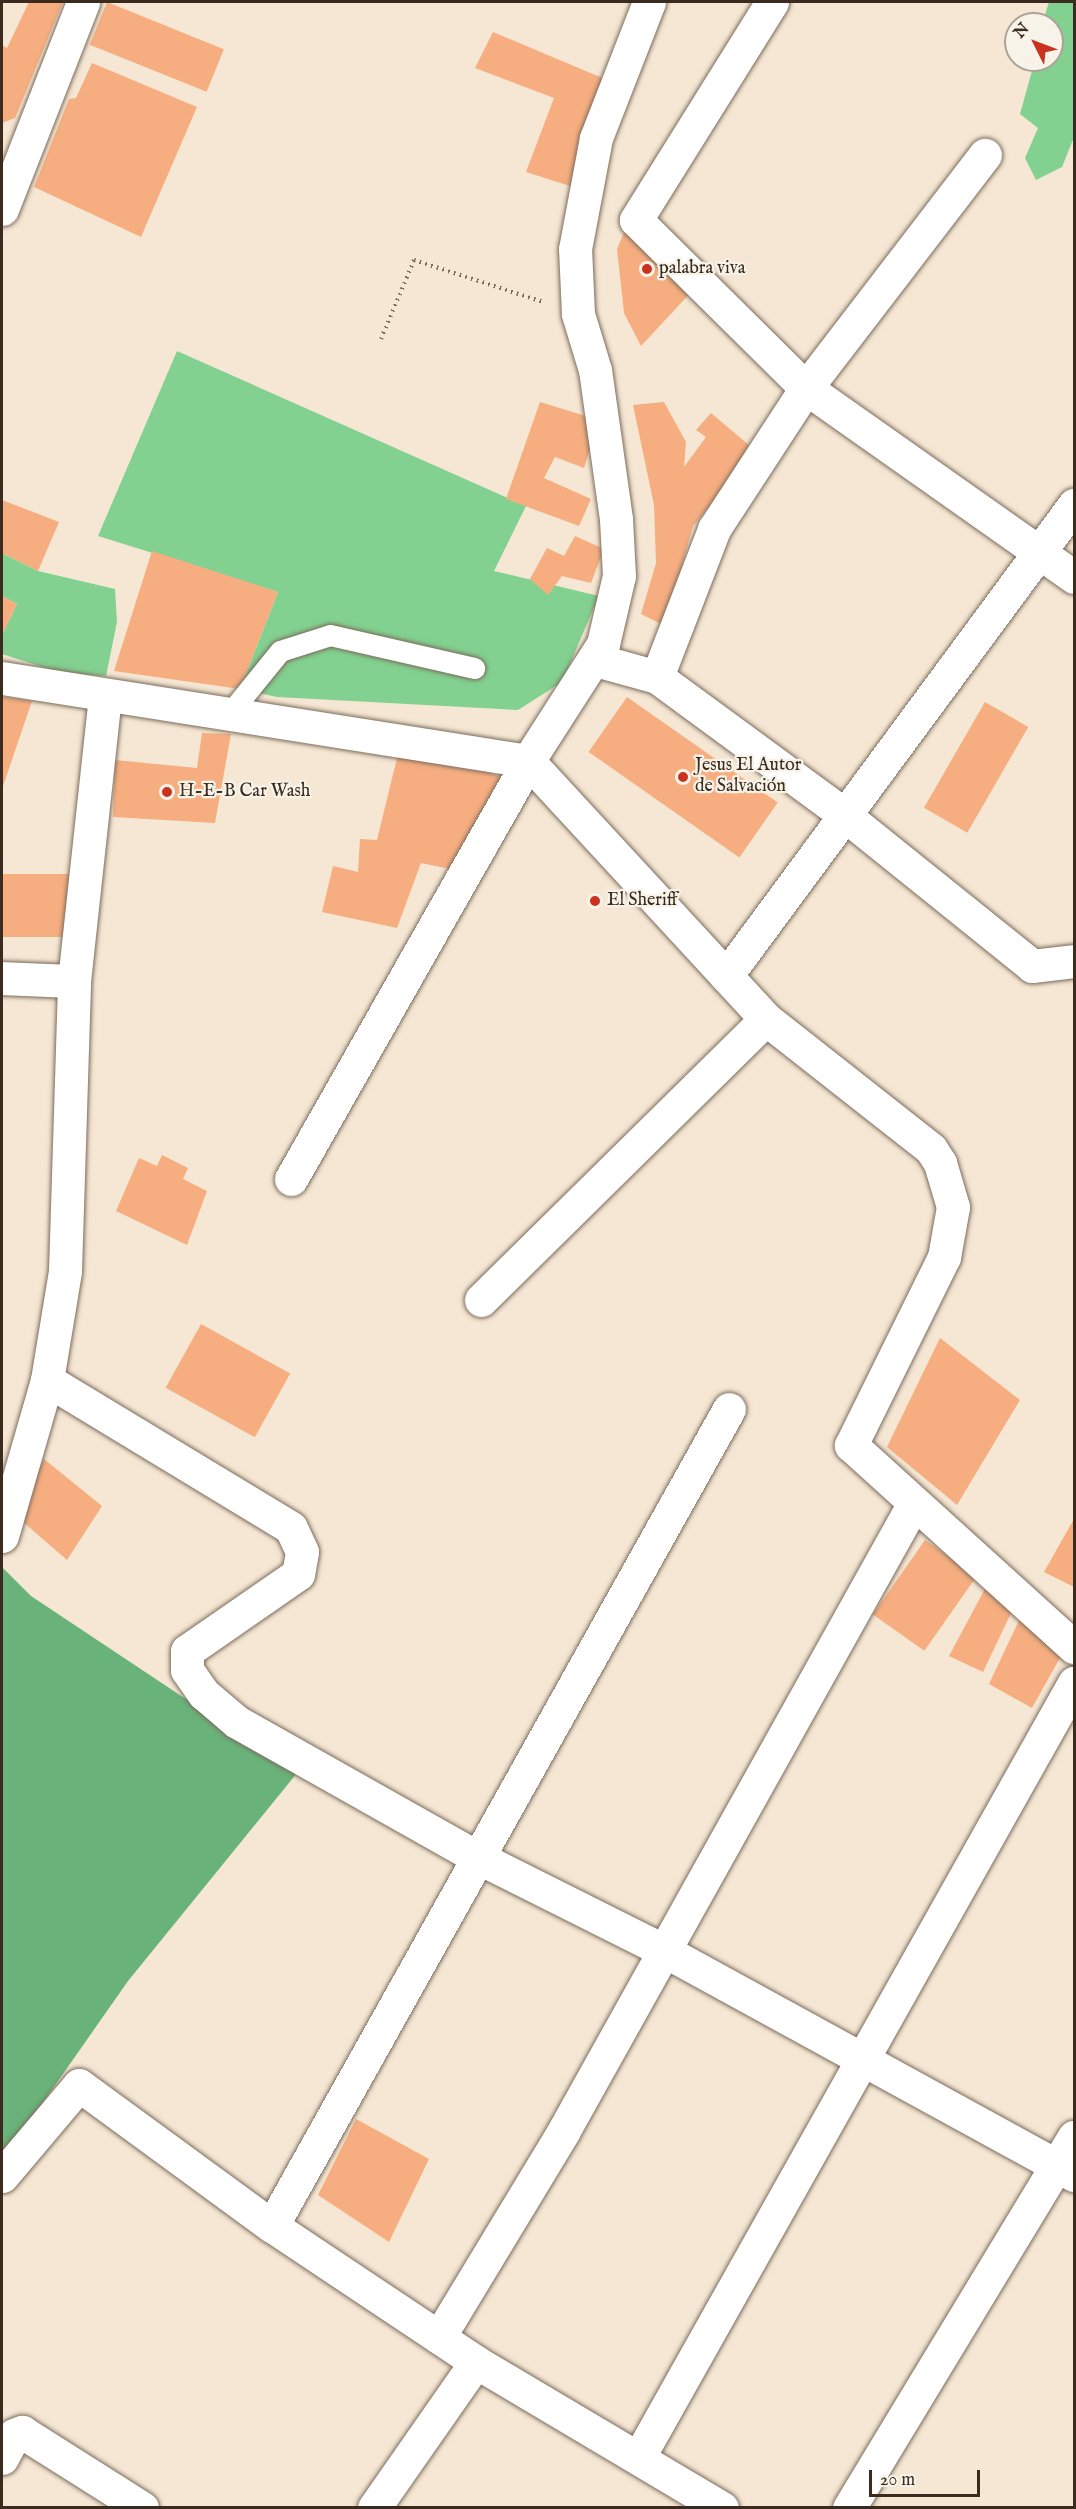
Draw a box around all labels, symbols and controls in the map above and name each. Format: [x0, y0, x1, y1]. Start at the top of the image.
north arrow [1004, 12, 1064, 72]
text: N [1010, 19, 1034, 43]
place label: palabra viva [659, 258, 746, 280]
marker: palabra viva [640, 262, 654, 276]
place label: Jesus El Autor de Salvación [695, 756, 801, 798]
marker: Jesus El Autor de Salvación [676, 770, 690, 784]
place label: H-E-B Car Wash [179, 781, 310, 803]
marker: H-E-B Car Wash [160, 785, 174, 799]
place label: El Sheriff [607, 890, 677, 912]
marker: El Sheriff [588, 894, 602, 908]
scale bar [872, 2458, 983, 2496]
text: 20 m [880, 2469, 915, 2492]

